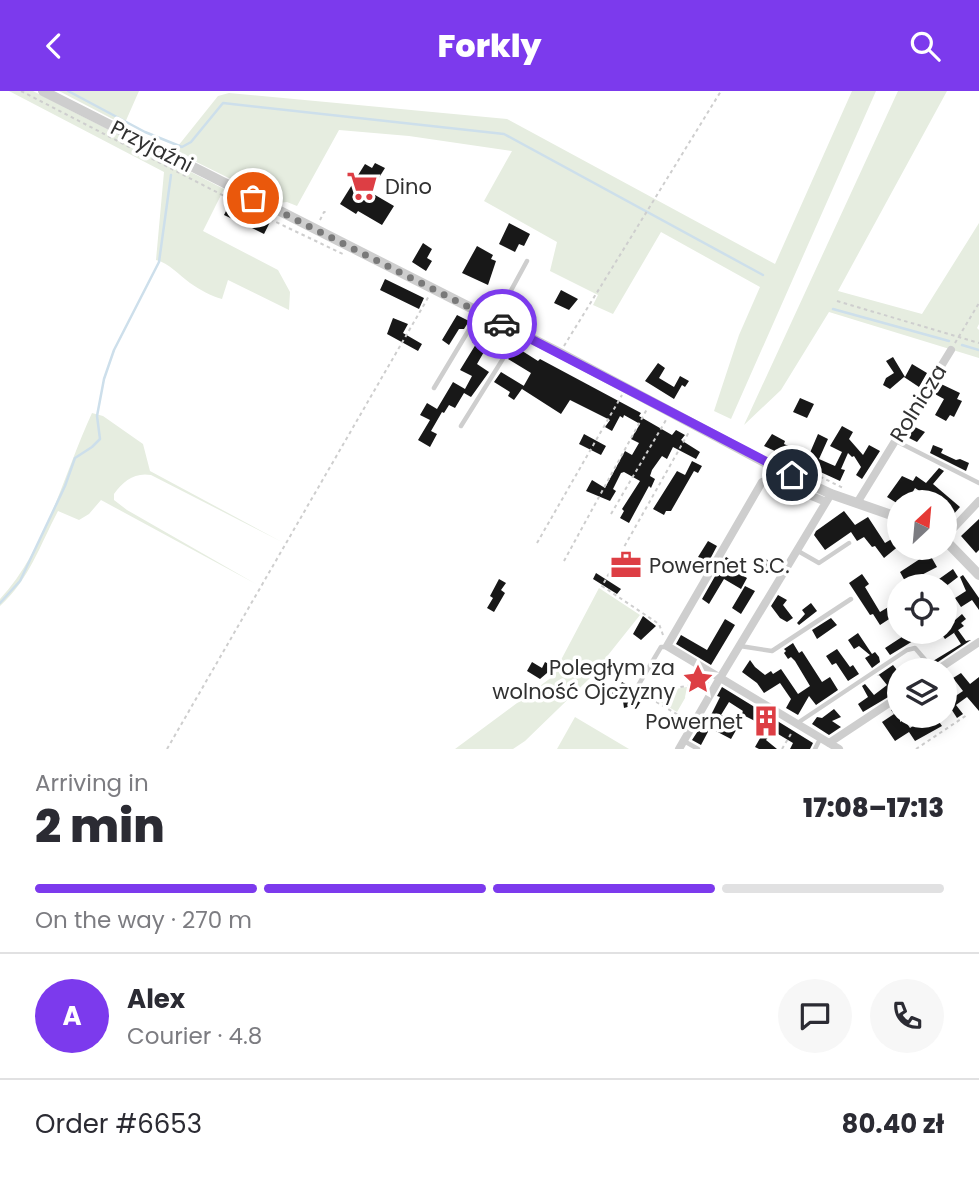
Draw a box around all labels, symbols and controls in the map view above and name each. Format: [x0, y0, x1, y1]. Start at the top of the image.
text: Forkly [437, 23, 542, 68]
icon: back [35, 27, 73, 65]
icon: search [906, 27, 944, 65]
street label: Przyjaźni [106, 113, 198, 179]
pin [223, 168, 283, 228]
supermarket icon: Dino [345, 169, 379, 203]
place label: Dino [385, 172, 432, 201]
icon: bag [234, 179, 272, 217]
courier [467, 289, 537, 359]
icon: car [483, 305, 521, 343]
street label: Rolnicza [883, 359, 953, 447]
pin [762, 445, 822, 505]
icon: home [773, 456, 811, 494]
north arrow [887, 490, 957, 560]
map controls [887, 490, 957, 728]
office icon: Powernet S.C. [609, 548, 643, 582]
place label: Powernet S.C. [649, 551, 790, 580]
button: locate [887, 574, 957, 644]
place label: Poległym za wolność Ojczyzny [492, 653, 675, 706]
button: layers [887, 658, 957, 728]
place icon: Poległym za wolność Ojczyzny [681, 662, 715, 696]
building icon: Powernet [749, 704, 783, 738]
place label: Powernet [645, 707, 743, 736]
text: Arriving in [35, 767, 149, 799]
text: 17:08–17:13 [803, 790, 944, 826]
text: 2 min [35, 794, 165, 858]
text: On the way · 270 m [35, 904, 252, 936]
button: chat [778, 979, 852, 1053]
button: phone [870, 979, 944, 1053]
text: Alex [127, 981, 185, 1017]
text: A [62, 998, 82, 1034]
text: Courier · 4.8 [127, 1020, 262, 1052]
text: Order #6653 [35, 1106, 202, 1142]
text: 80.40 zł [842, 1106, 944, 1142]

